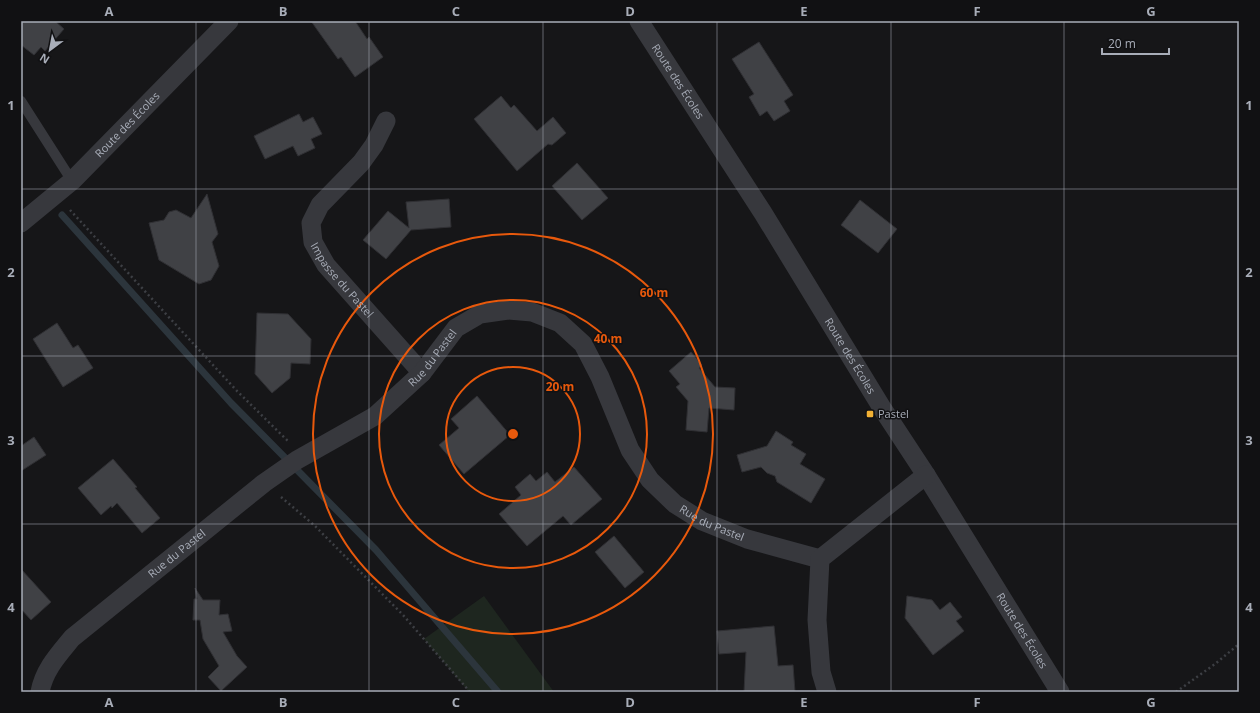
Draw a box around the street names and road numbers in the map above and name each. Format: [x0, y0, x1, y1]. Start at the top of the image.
street label: Route des Écoles [649, 41, 708, 122]
street label: Route des Écoles [91, 88, 163, 160]
street label: Impasse du Pastel [308, 239, 377, 321]
street label: Route des Écoles [822, 315, 880, 396]
street label: Rue du Pastel [404, 326, 460, 389]
street label: Rue du Pastel [677, 501, 746, 544]
street label: Rue du Pastel [144, 525, 208, 581]
street label: Route des Écoles [993, 590, 1052, 671]

